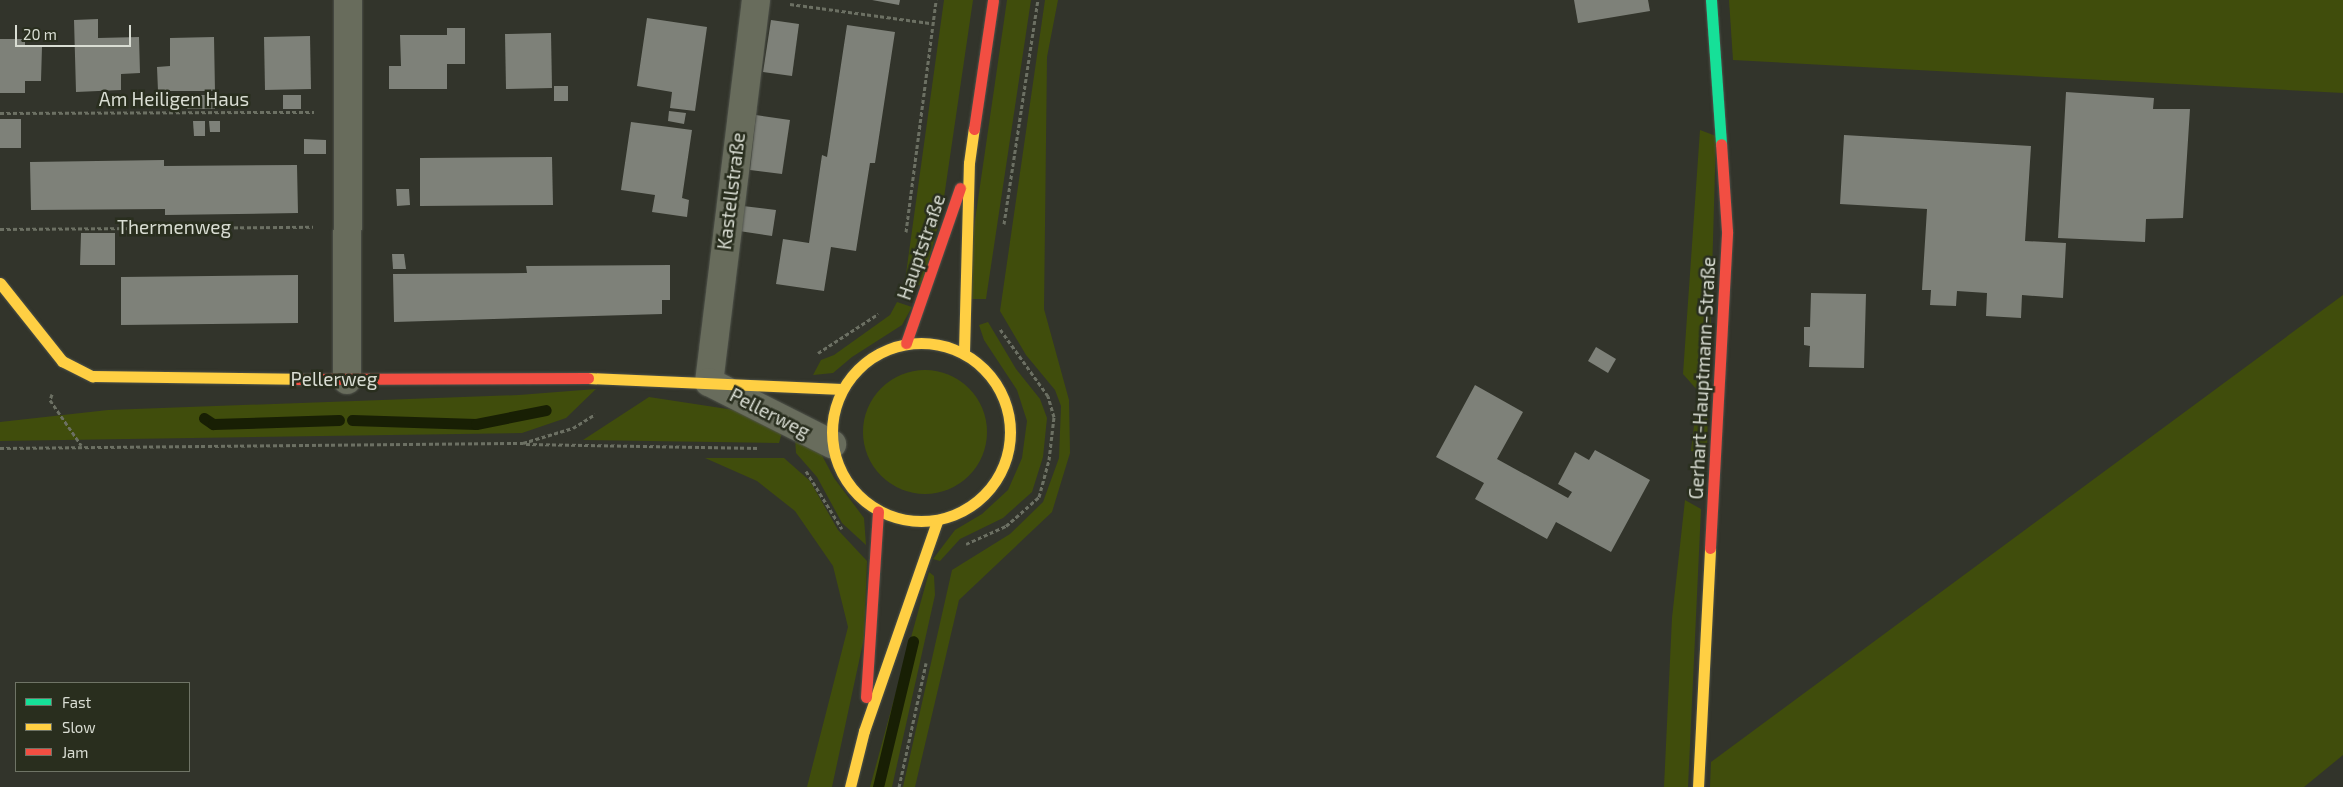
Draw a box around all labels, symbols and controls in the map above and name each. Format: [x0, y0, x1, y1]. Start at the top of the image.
scale bar [18, 15, 134, 47]
text: 20 m [23, 25, 57, 43]
street label: Am Heiligen Haus [99, 88, 249, 110]
street label: Kastellstraße [712, 131, 750, 251]
street label: Hauptstraße [892, 191, 950, 303]
street label: Thermenweg [117, 216, 231, 238]
street label: Gerhart-Hauptmann-Straße [1684, 256, 1720, 500]
street label: Pellerweg [291, 368, 377, 390]
street label: Pellerweg [726, 383, 814, 443]
legend [15, 682, 190, 772]
text: Fast [62, 693, 91, 711]
text: Slow [62, 718, 96, 736]
text: Jam [62, 743, 88, 761]

